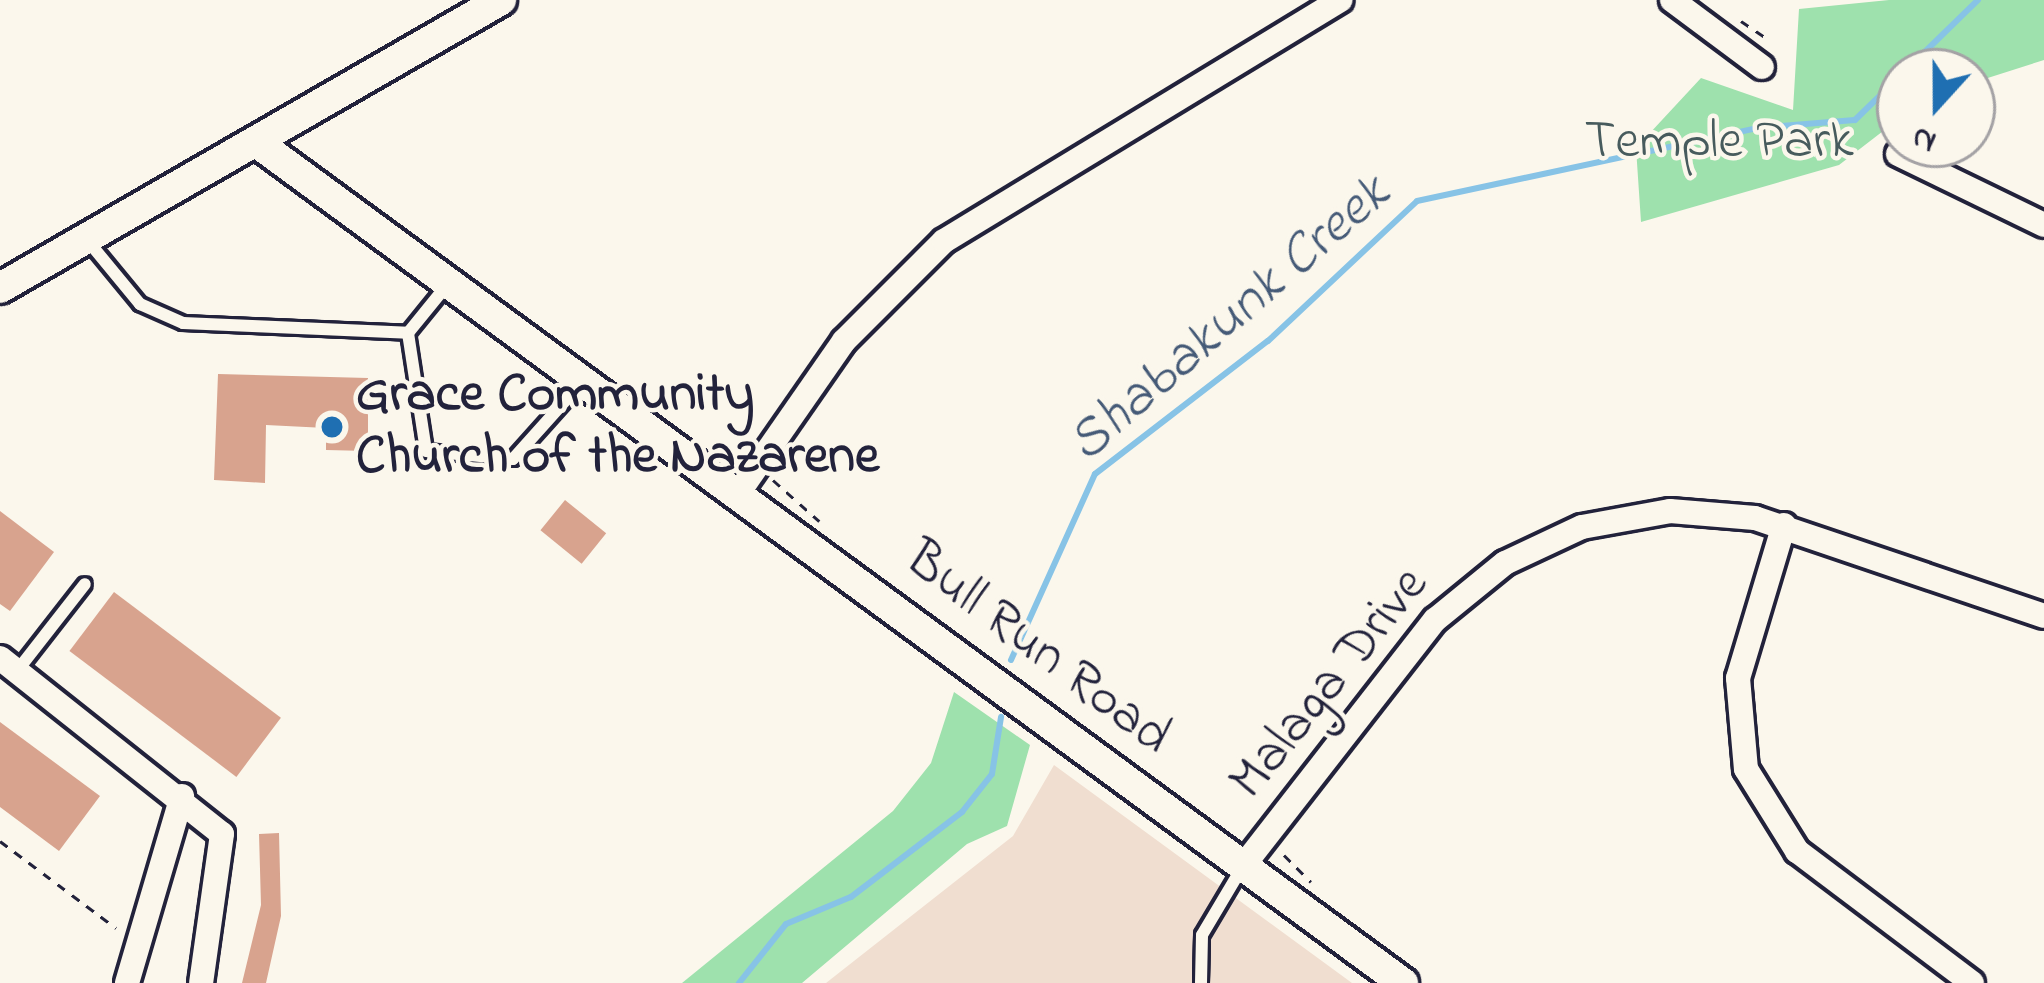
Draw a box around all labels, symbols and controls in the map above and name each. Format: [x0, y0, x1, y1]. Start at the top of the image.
north arrow [1876, 48, 1996, 168]
park label: Temple Park [1584, 111, 1854, 175]
text: N [1905, 112, 1943, 165]
water label: Shabakunk Creek [1055, 161, 1405, 479]
place label: Grace Community Church of the Nazarene [356, 364, 879, 490]
marker: Grace Community Church of the Nazarene [319, 414, 345, 440]
street label: Bull Run Road [891, 528, 1183, 770]
street label: Malaga Drive [1217, 555, 1443, 813]

